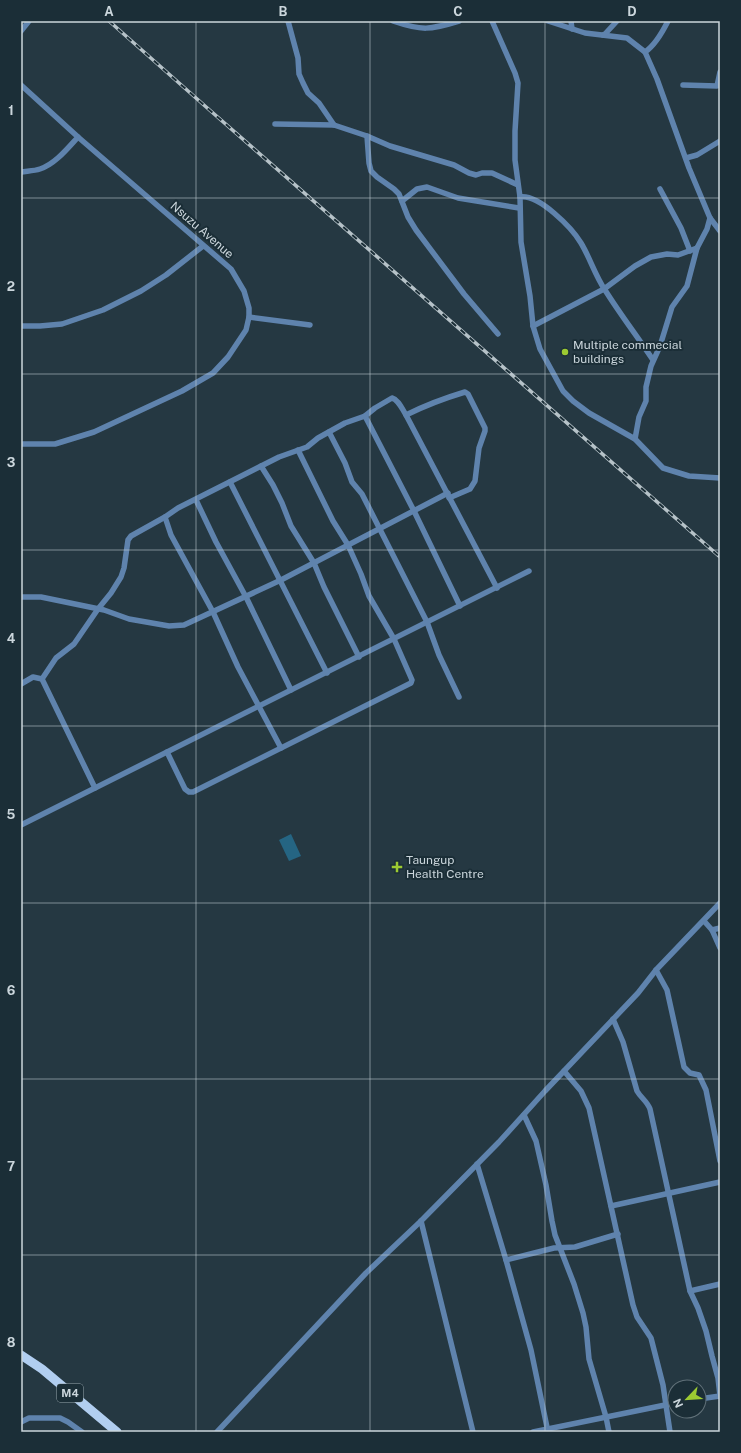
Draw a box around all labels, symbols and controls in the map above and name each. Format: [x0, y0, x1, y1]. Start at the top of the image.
text: A [104, 4, 114, 19]
text: B [279, 4, 288, 19]
text: C [453, 4, 463, 19]
text: D [627, 4, 637, 19]
text: 1 [8, 103, 14, 118]
street label: Nsuzu Avenue [168, 199, 237, 261]
text: 2 [7, 279, 15, 294]
place label: Multiple commecial buildings [573, 338, 682, 366]
marker: Multiple commecial buildings [560, 347, 570, 357]
text: 3 [7, 455, 16, 470]
text: 4 [7, 631, 16, 646]
text: 5 [7, 807, 16, 822]
place label: Taungup Health Centre [406, 853, 484, 881]
marker: Taungup Health Centre [391, 861, 403, 873]
text: 6 [7, 983, 16, 998]
text: 7 [7, 1159, 15, 1174]
text: 8 [7, 1335, 16, 1350]
north arrow [667, 1379, 707, 1419]
road number: M4 [57, 1384, 83, 1402]
text: N [671, 1397, 685, 1410]

